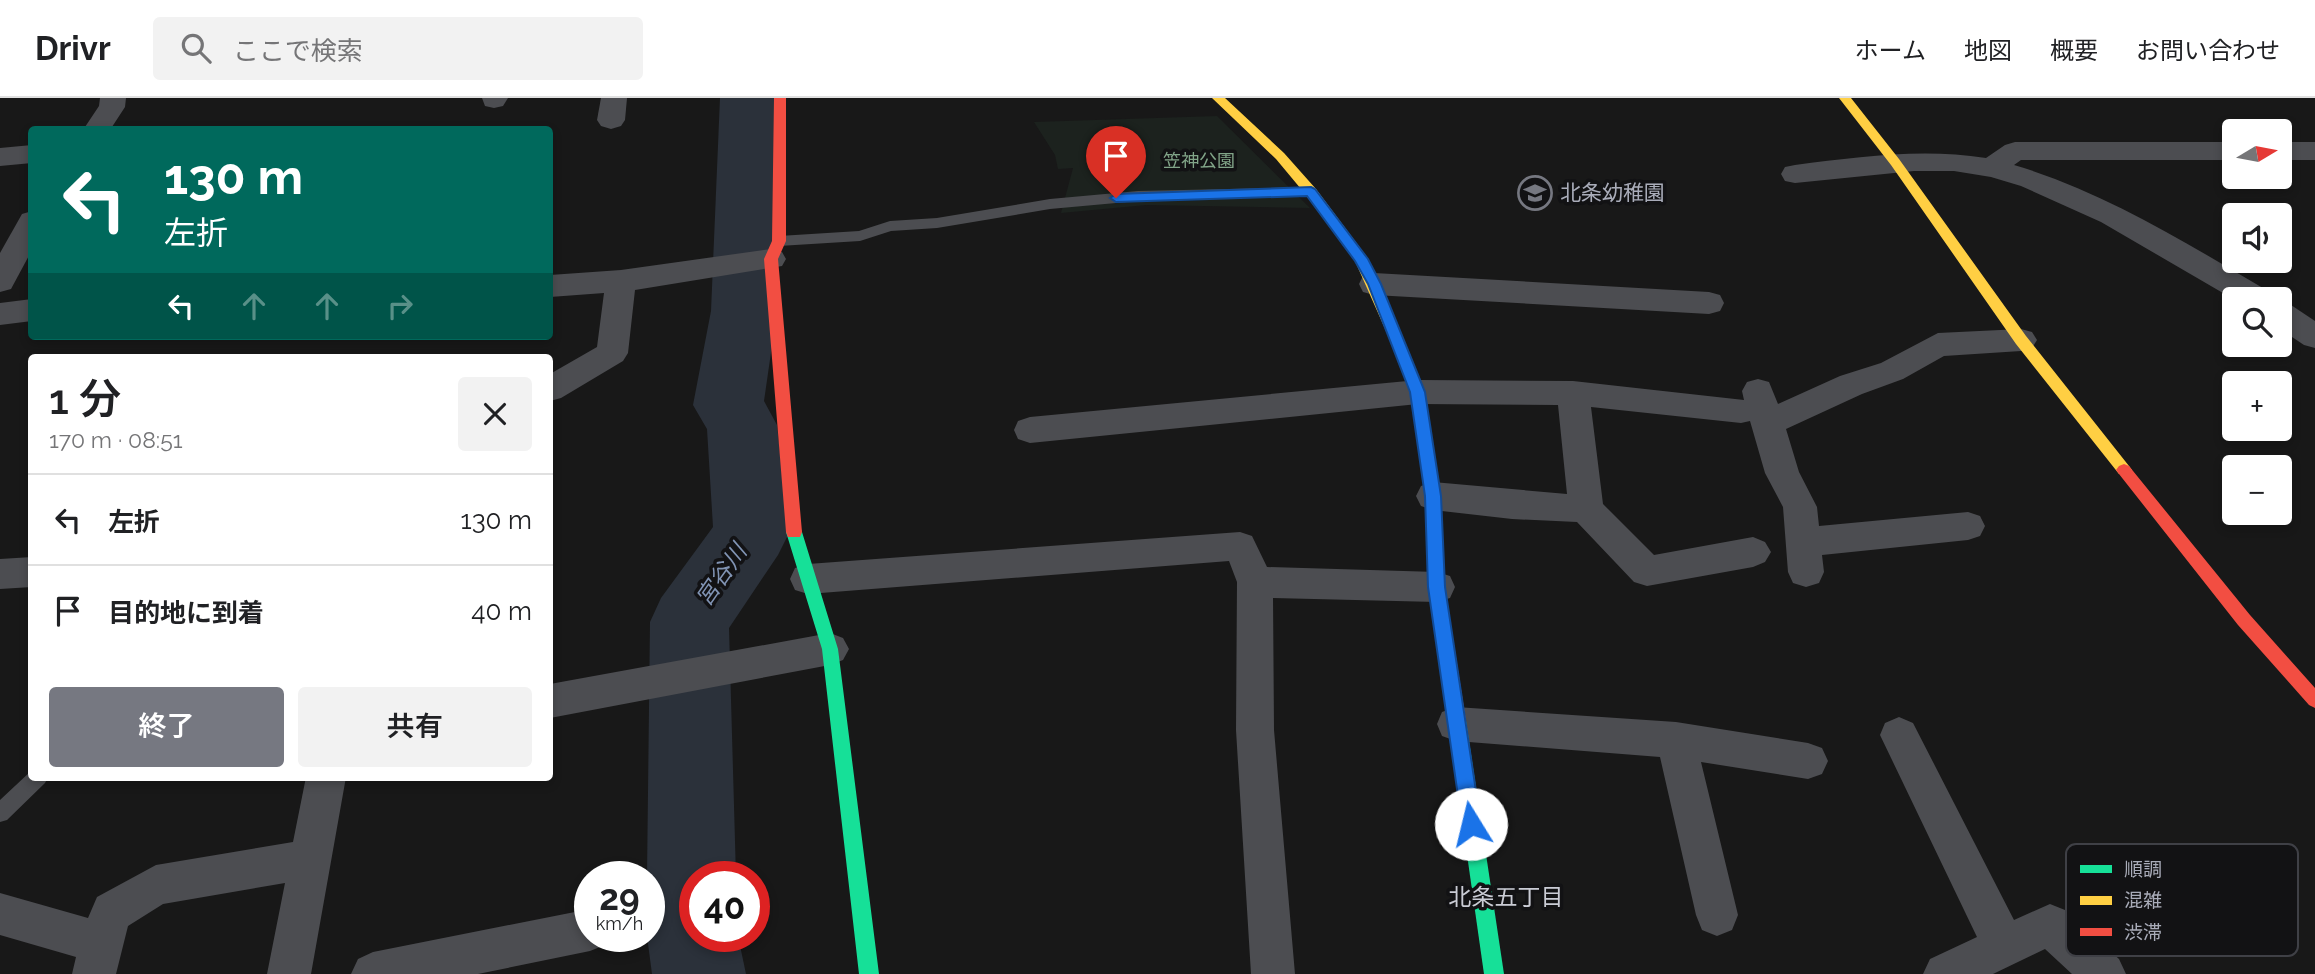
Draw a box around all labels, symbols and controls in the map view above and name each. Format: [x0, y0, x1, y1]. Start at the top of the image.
search box [153, 17, 643, 80]
text: Drivr [35, 29, 111, 68]
icon: search [177, 29, 215, 67]
text: ここで検索 [233, 36, 363, 66]
text: ホーム [1855, 36, 1926, 65]
text: 地図 [1964, 36, 2012, 65]
text: 概要 [2050, 36, 2098, 65]
text: お問い合わせ [2136, 36, 2280, 65]
north arrow [2222, 119, 2292, 189]
map controls [2222, 119, 2292, 525]
pin [1086, 126, 1146, 198]
icon: arrive [1097, 137, 1135, 175]
text: 130 m [164, 148, 303, 205]
park label: 笠神公園 [1163, 150, 1235, 171]
icon: left [49, 154, 140, 245]
school or university icon: 北条幼稚園 [1516, 174, 1554, 212]
place label: 北条幼稚園 [1560, 180, 1665, 205]
button: sound [2222, 203, 2292, 273]
text: 左折 [164, 214, 228, 251]
icon: left [162, 287, 200, 325]
icon: ahead [235, 287, 273, 325]
icon: ahead [308, 287, 346, 325]
icon: right [381, 287, 419, 325]
button: search [2222, 287, 2292, 357]
button: + [2222, 371, 2292, 441]
text: 1 分 [49, 375, 121, 424]
button: close [458, 377, 532, 451]
text: 170 m · 08:51 [49, 426, 183, 453]
button: − [2222, 455, 2292, 525]
icon: left [49, 501, 87, 539]
text: 130 m [461, 505, 532, 535]
text: 左折 [108, 507, 160, 537]
water label: 宮谷川 [690, 536, 753, 611]
icon: arrive [49, 592, 87, 630]
text: 40 m [471, 596, 532, 626]
text: 目的地に到着 [108, 598, 264, 628]
button: 終了 [49, 687, 284, 767]
button: 共有 [298, 687, 532, 767]
position arrow [1434, 787, 1508, 861]
legend [2066, 844, 2298, 956]
text: 順調 [2124, 858, 2162, 880]
speed limit sign: 40 [679, 861, 770, 952]
text: 29 [599, 877, 640, 918]
district label: 北条五丁目 [1449, 883, 1564, 910]
text: 混雑 [2124, 889, 2162, 911]
text: km/h [596, 913, 643, 934]
text: 渋滞 [2124, 921, 2162, 943]

